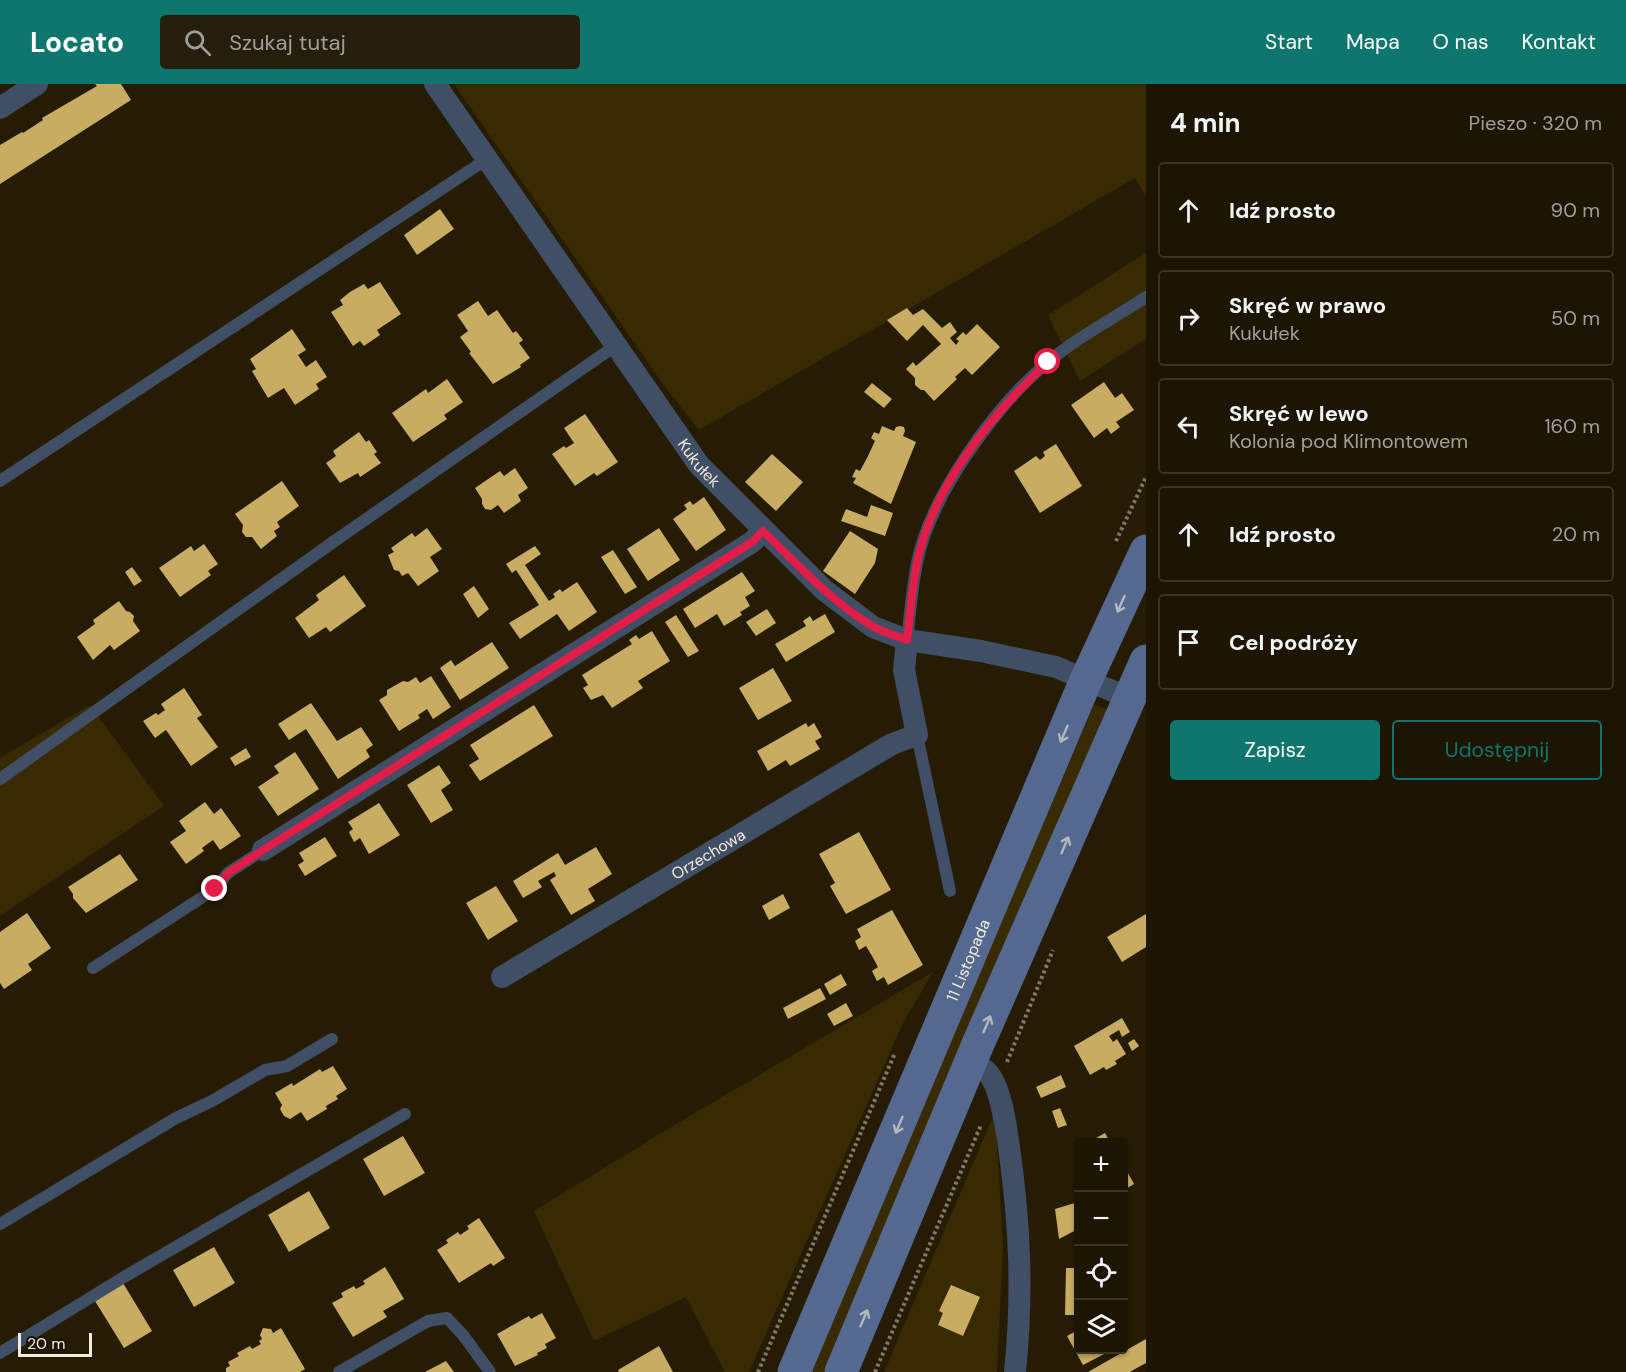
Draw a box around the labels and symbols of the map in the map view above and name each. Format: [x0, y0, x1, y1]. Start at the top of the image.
route start [1034, 348, 1060, 374]
street label: Kukułek [673, 434, 725, 491]
one-way arrow [1115, 594, 1126, 612]
one-way arrow [1058, 725, 1069, 743]
street label: Orzechowa [667, 824, 749, 884]
one-way arrow [1060, 837, 1071, 855]
route end [201, 875, 227, 901]
street label: 11 Listopada [941, 916, 994, 1004]
one-way arrow [982, 1016, 993, 1034]
one-way arrow [892, 1116, 903, 1134]
one-way arrow [859, 1309, 870, 1328]
scale bar [18, 1330, 92, 1358]

